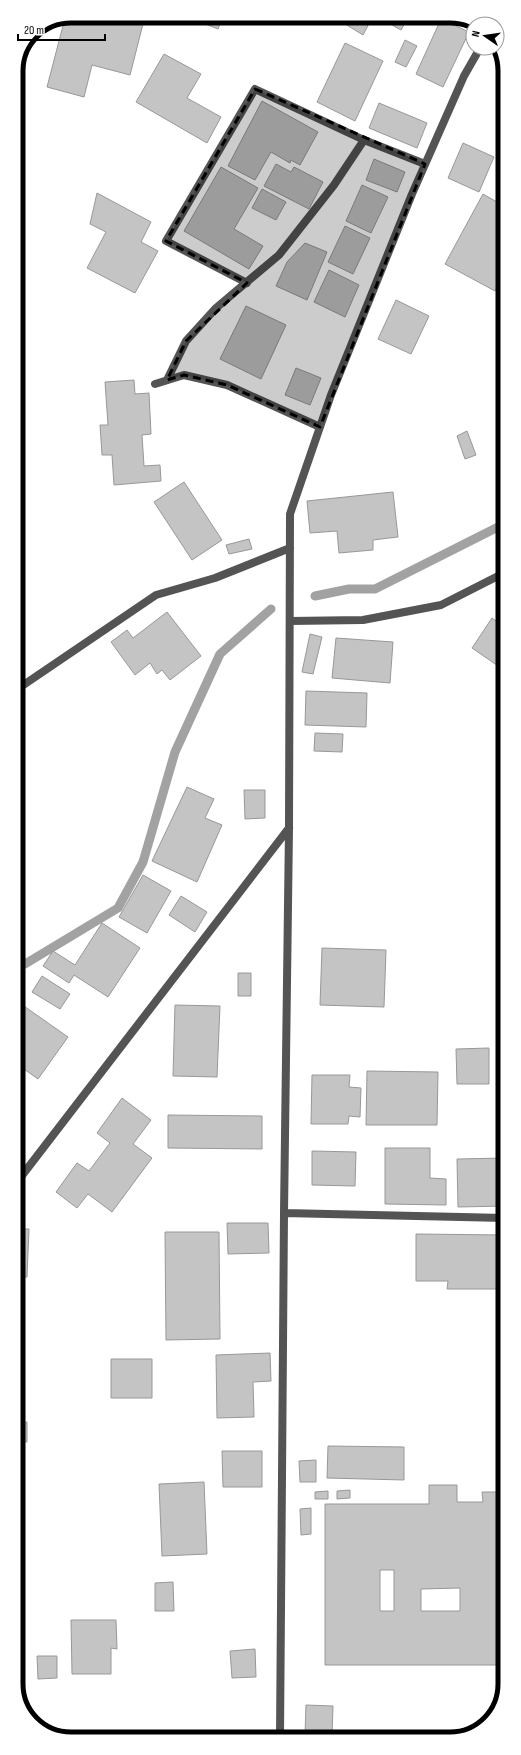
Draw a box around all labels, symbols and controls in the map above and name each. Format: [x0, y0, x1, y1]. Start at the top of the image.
scale bar [18, 16, 105, 42]
north arrow [465, 16, 505, 56]
text: 20 m [24, 23, 44, 38]
text: N [469, 29, 483, 38]

